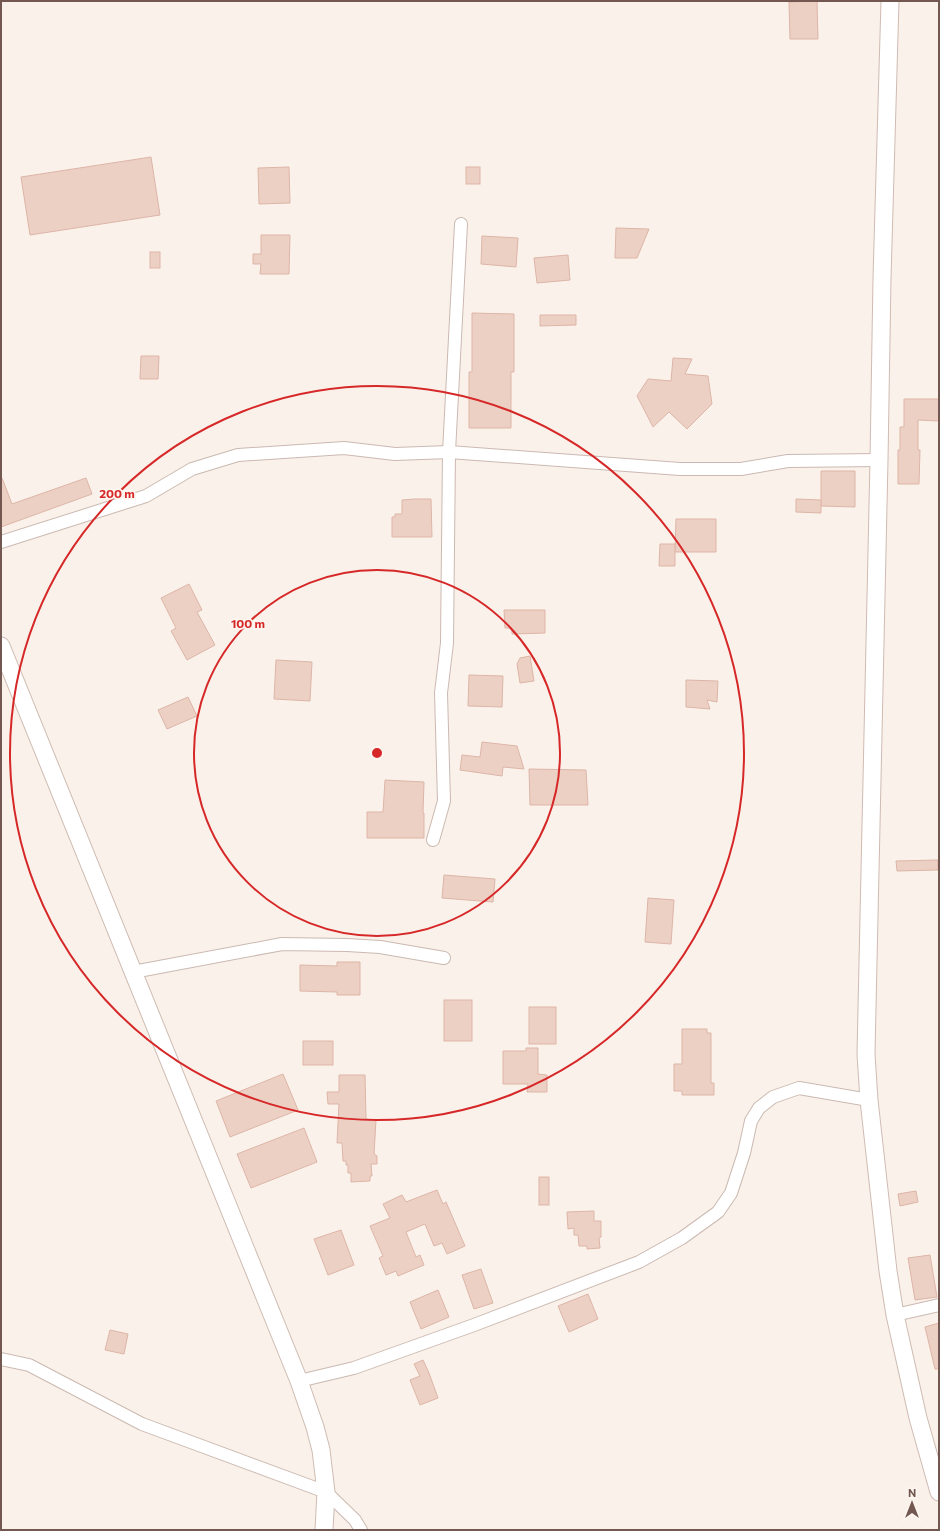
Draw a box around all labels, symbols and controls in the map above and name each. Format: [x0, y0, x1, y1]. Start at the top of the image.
text: 200 m [99, 486, 135, 500]
text: 100 m [231, 616, 265, 630]
centre of rings [370, 746, 384, 760]
north arrow [892, 1483, 932, 1523]
text: N [908, 1486, 916, 1499]

